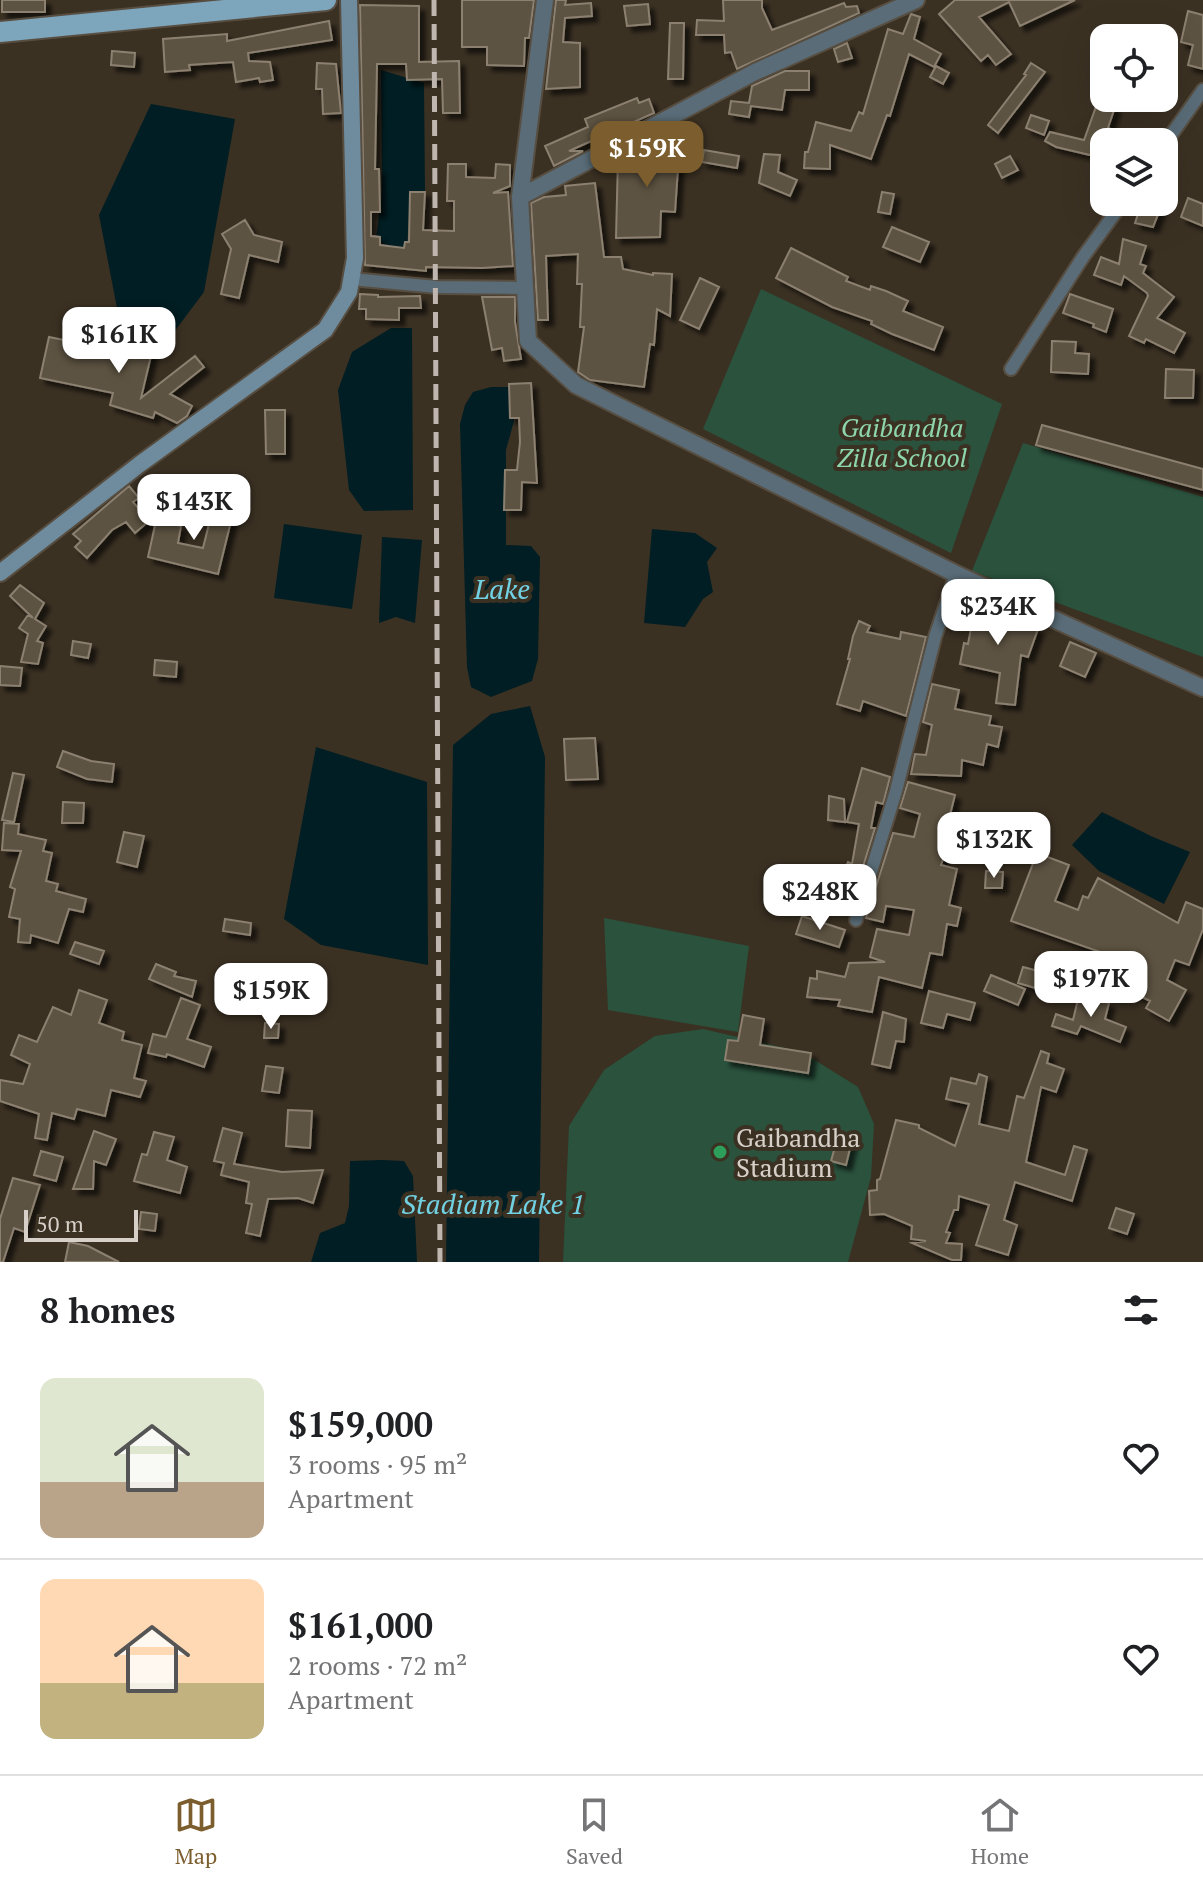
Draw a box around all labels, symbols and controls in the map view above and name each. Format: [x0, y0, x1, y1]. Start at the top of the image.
map controls [1090, 24, 1178, 216]
button: locate [1090, 24, 1178, 112]
pin: $159K [591, 121, 703, 189]
button: layers [1090, 128, 1178, 216]
text: $159K [608, 130, 686, 164]
pin: $161K [63, 307, 175, 375]
text: $161K [80, 316, 158, 350]
park label: Gaibandha Zilla School [837, 410, 968, 474]
pin: $143K [138, 474, 250, 542]
text: $143K [155, 483, 233, 517]
water label: Lake [473, 570, 530, 607]
pin: $234K [942, 579, 1054, 647]
text: $234K [959, 588, 1037, 622]
pin: $132K [938, 812, 1050, 880]
text: $132K [955, 821, 1033, 855]
pin: $248K [764, 864, 876, 932]
text: $248K [781, 873, 859, 907]
pin: $197K [1035, 951, 1147, 1019]
text: $197K [1052, 960, 1130, 994]
pin: $159K [215, 963, 327, 1031]
text: $159K [232, 972, 310, 1006]
place label: Gaibandha Stadium [736, 1120, 860, 1184]
marker: Gaibandha Stadium [711, 1143, 729, 1161]
water label: Stadiam Lake 1 [401, 1185, 585, 1222]
scale bar [24, 1206, 138, 1242]
text: 50 m [36, 1209, 84, 1238]
text: 8 homes [40, 1288, 175, 1333]
icon: filters [1119, 1288, 1163, 1332]
text: $159,000 [288, 1402, 433, 1447]
icon: home [104, 1410, 200, 1506]
icon: heart [1119, 1436, 1163, 1480]
text: 3 rooms · 95 m² [288, 1447, 467, 1481]
text: Apartment [288, 1481, 414, 1515]
text: $161,000 [288, 1603, 433, 1648]
icon: home [104, 1611, 200, 1707]
icon: heart [1119, 1637, 1163, 1681]
text: 2 rooms · 72 m² [288, 1648, 467, 1682]
text: Apartment [288, 1682, 414, 1716]
tab: Map [174, 1793, 218, 1870]
tab: Saved [566, 1793, 623, 1870]
tab: Home [971, 1793, 1029, 1870]

